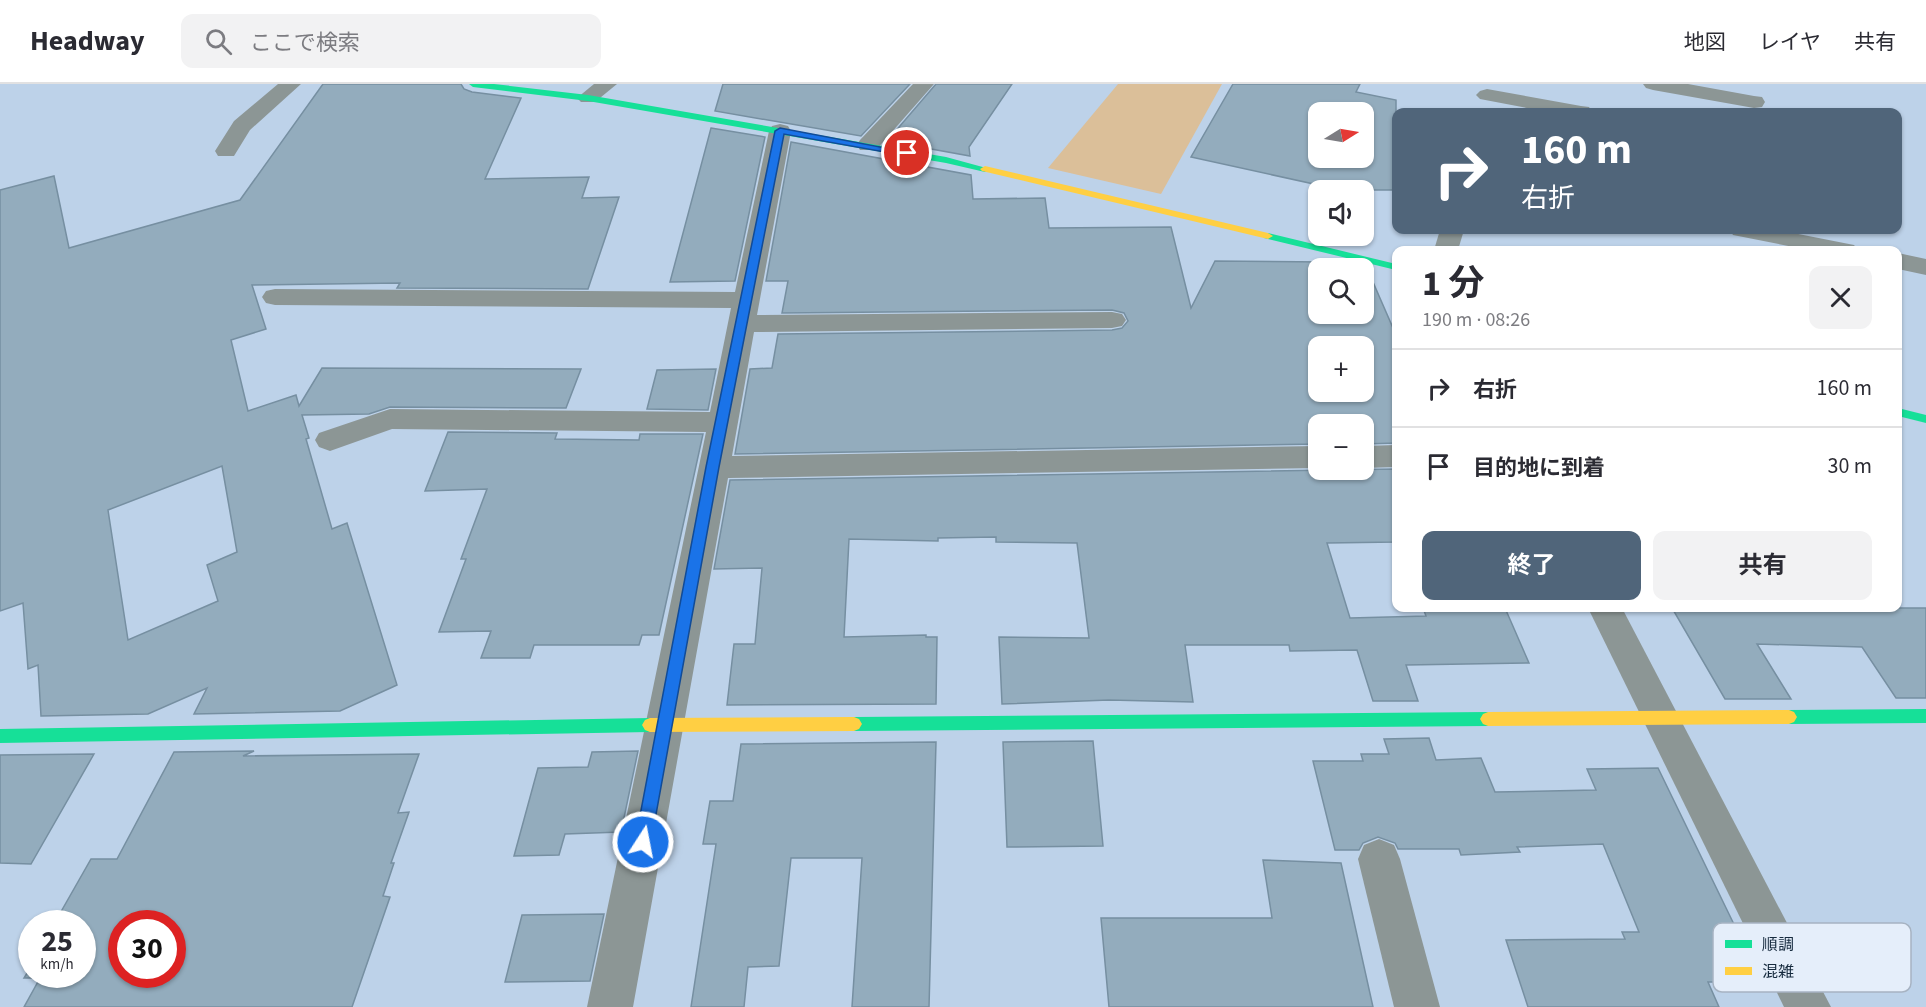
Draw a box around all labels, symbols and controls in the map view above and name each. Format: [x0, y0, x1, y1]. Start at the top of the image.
search box [181, 14, 601, 68]
text: Headway [30, 21, 145, 61]
icon: search [202, 25, 235, 58]
text: ここで検索 [250, 27, 360, 59]
text: 地図 [1684, 27, 1726, 57]
text: レイヤ [1759, 27, 1821, 57]
text: 共有 [1854, 27, 1896, 57]
north arrow [1308, 102, 1374, 168]
map controls [1308, 102, 1374, 480]
text: 160 m [1521, 120, 1632, 180]
pin [881, 127, 932, 178]
icon: right [1422, 132, 1500, 210]
icon: arrive [890, 136, 923, 169]
text: 右折 [1521, 179, 1575, 218]
button: sound [1308, 180, 1374, 246]
button: search [1308, 258, 1374, 324]
text: 1 分 [1422, 258, 1484, 309]
button: close [1809, 266, 1872, 329]
text: 190 m · 08:26 [1422, 306, 1530, 334]
button: + [1308, 336, 1374, 402]
icon: right [1422, 372, 1455, 405]
text: 160 m [1817, 372, 1872, 404]
text: 右折 [1473, 374, 1517, 406]
button: − [1308, 414, 1374, 480]
icon: arrive [1422, 450, 1455, 483]
text: 30 m [1827, 450, 1872, 482]
text: 目的地に到着 [1473, 452, 1605, 484]
button: 終了 [1422, 531, 1641, 600]
button: 共有 [1653, 531, 1872, 600]
position arrow [611, 810, 675, 874]
speed limit sign: 30 [108, 910, 186, 988]
text: 25 [41, 920, 73, 963]
legend [1713, 923, 1911, 992]
text: 順調 [1762, 934, 1794, 956]
text: km/h [40, 954, 74, 975]
text: 混雑 [1762, 961, 1794, 983]

